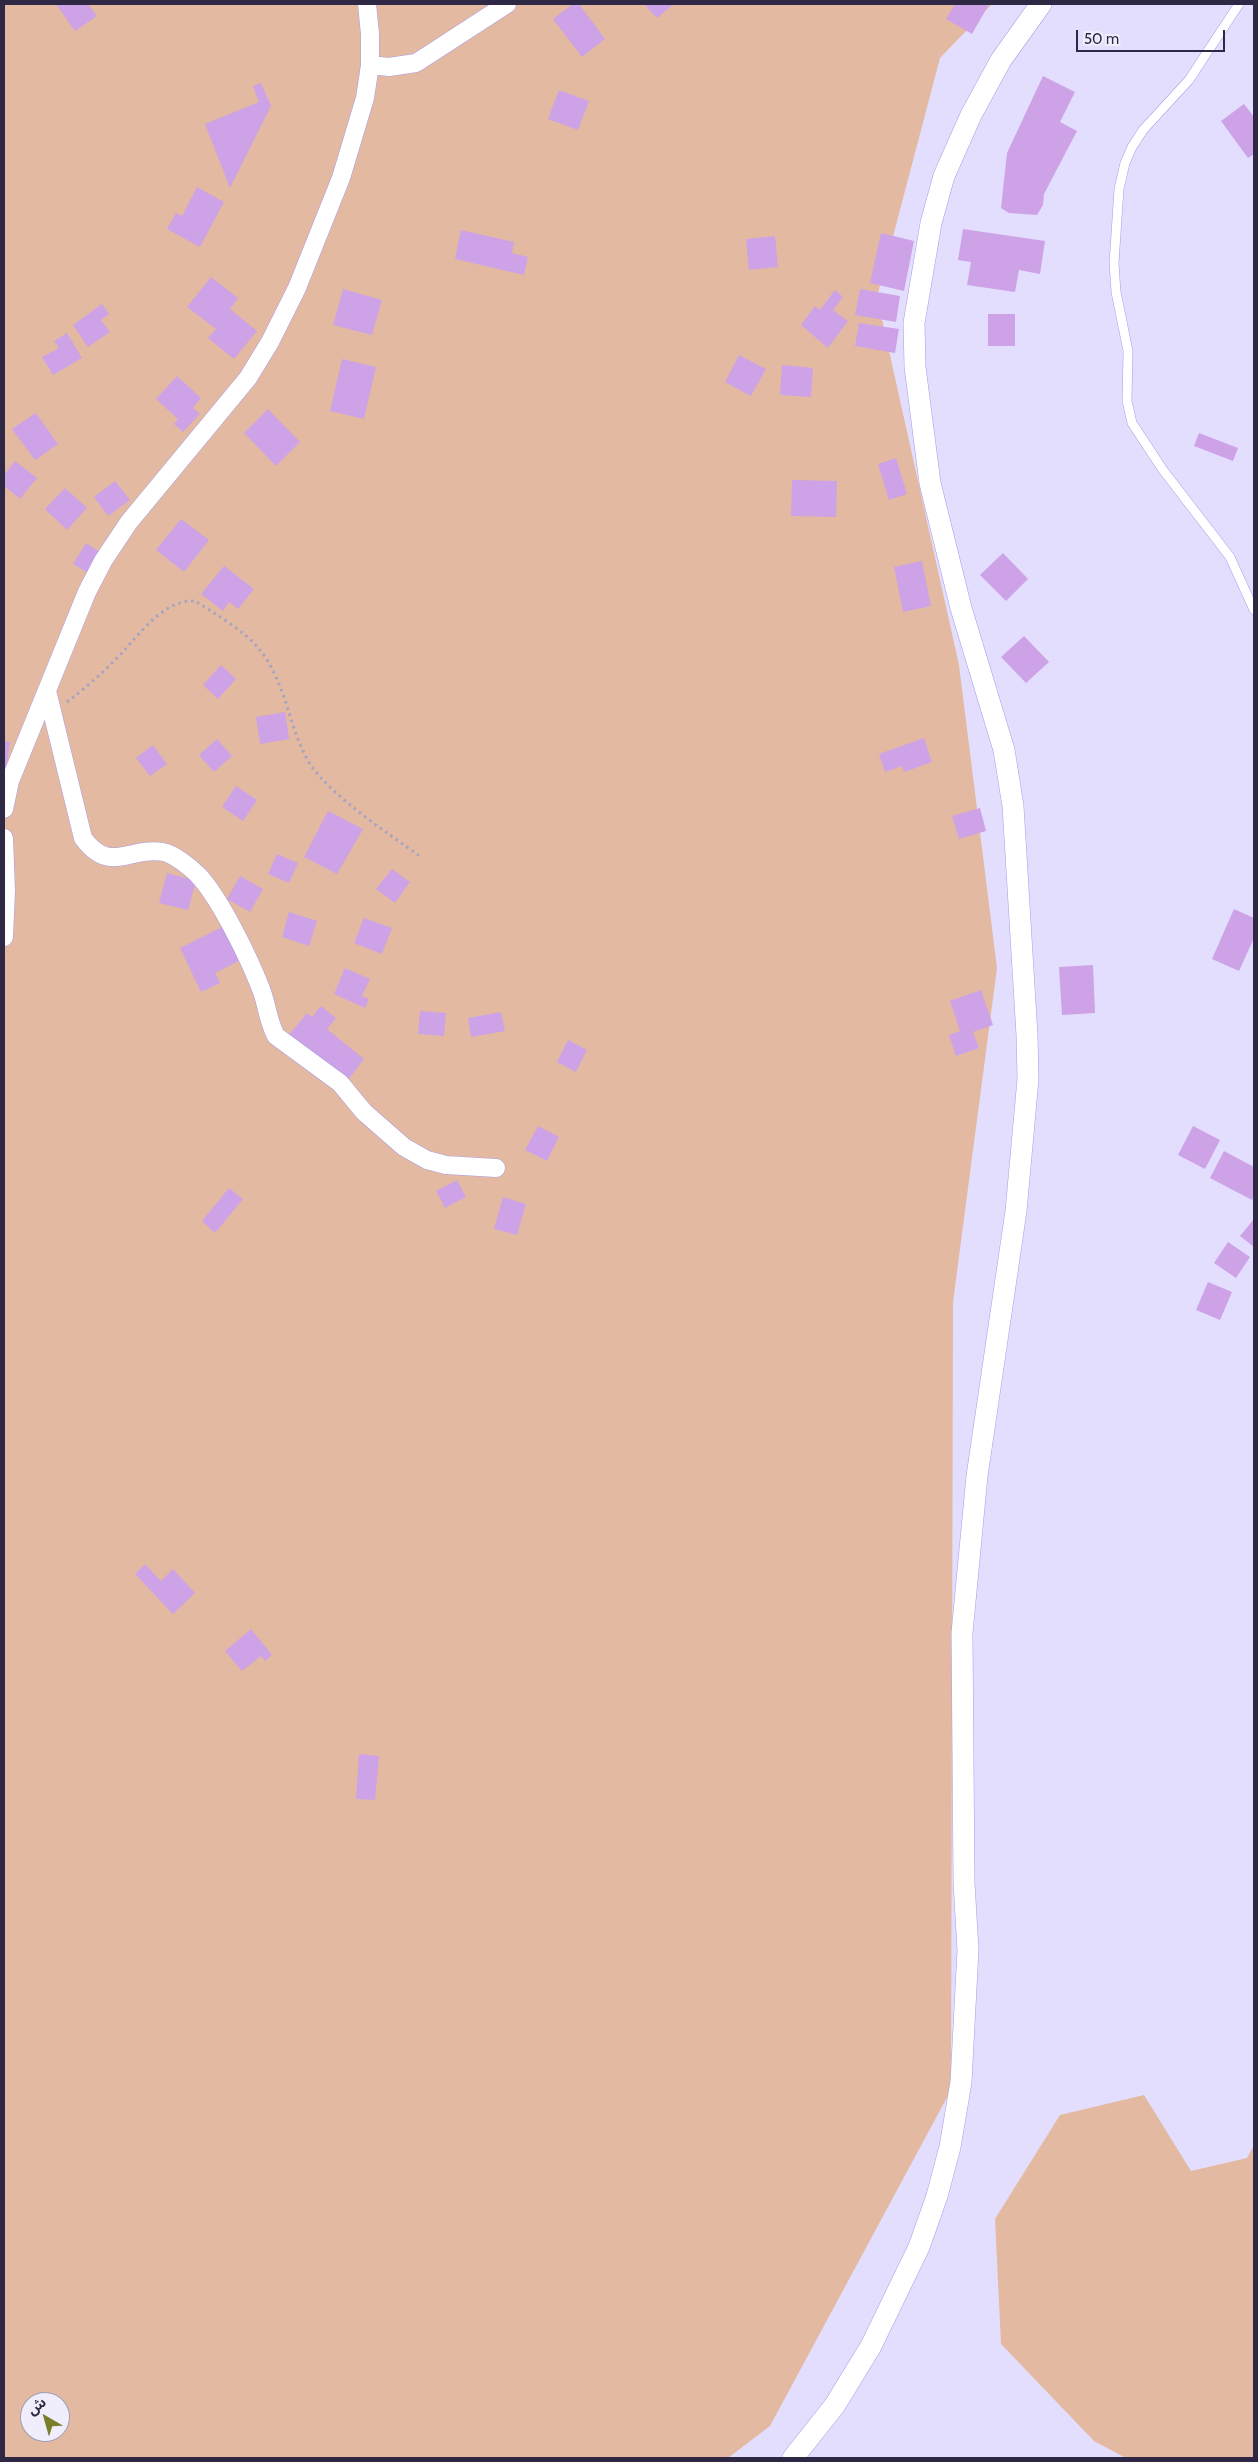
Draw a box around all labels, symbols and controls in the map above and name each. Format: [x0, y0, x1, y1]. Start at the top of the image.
scale bar [1078, 20, 1227, 52]
text: 50 m [1084, 30, 1119, 48]
north arrow [20, 2392, 70, 2442]
text: ش [23, 2393, 49, 2419]

